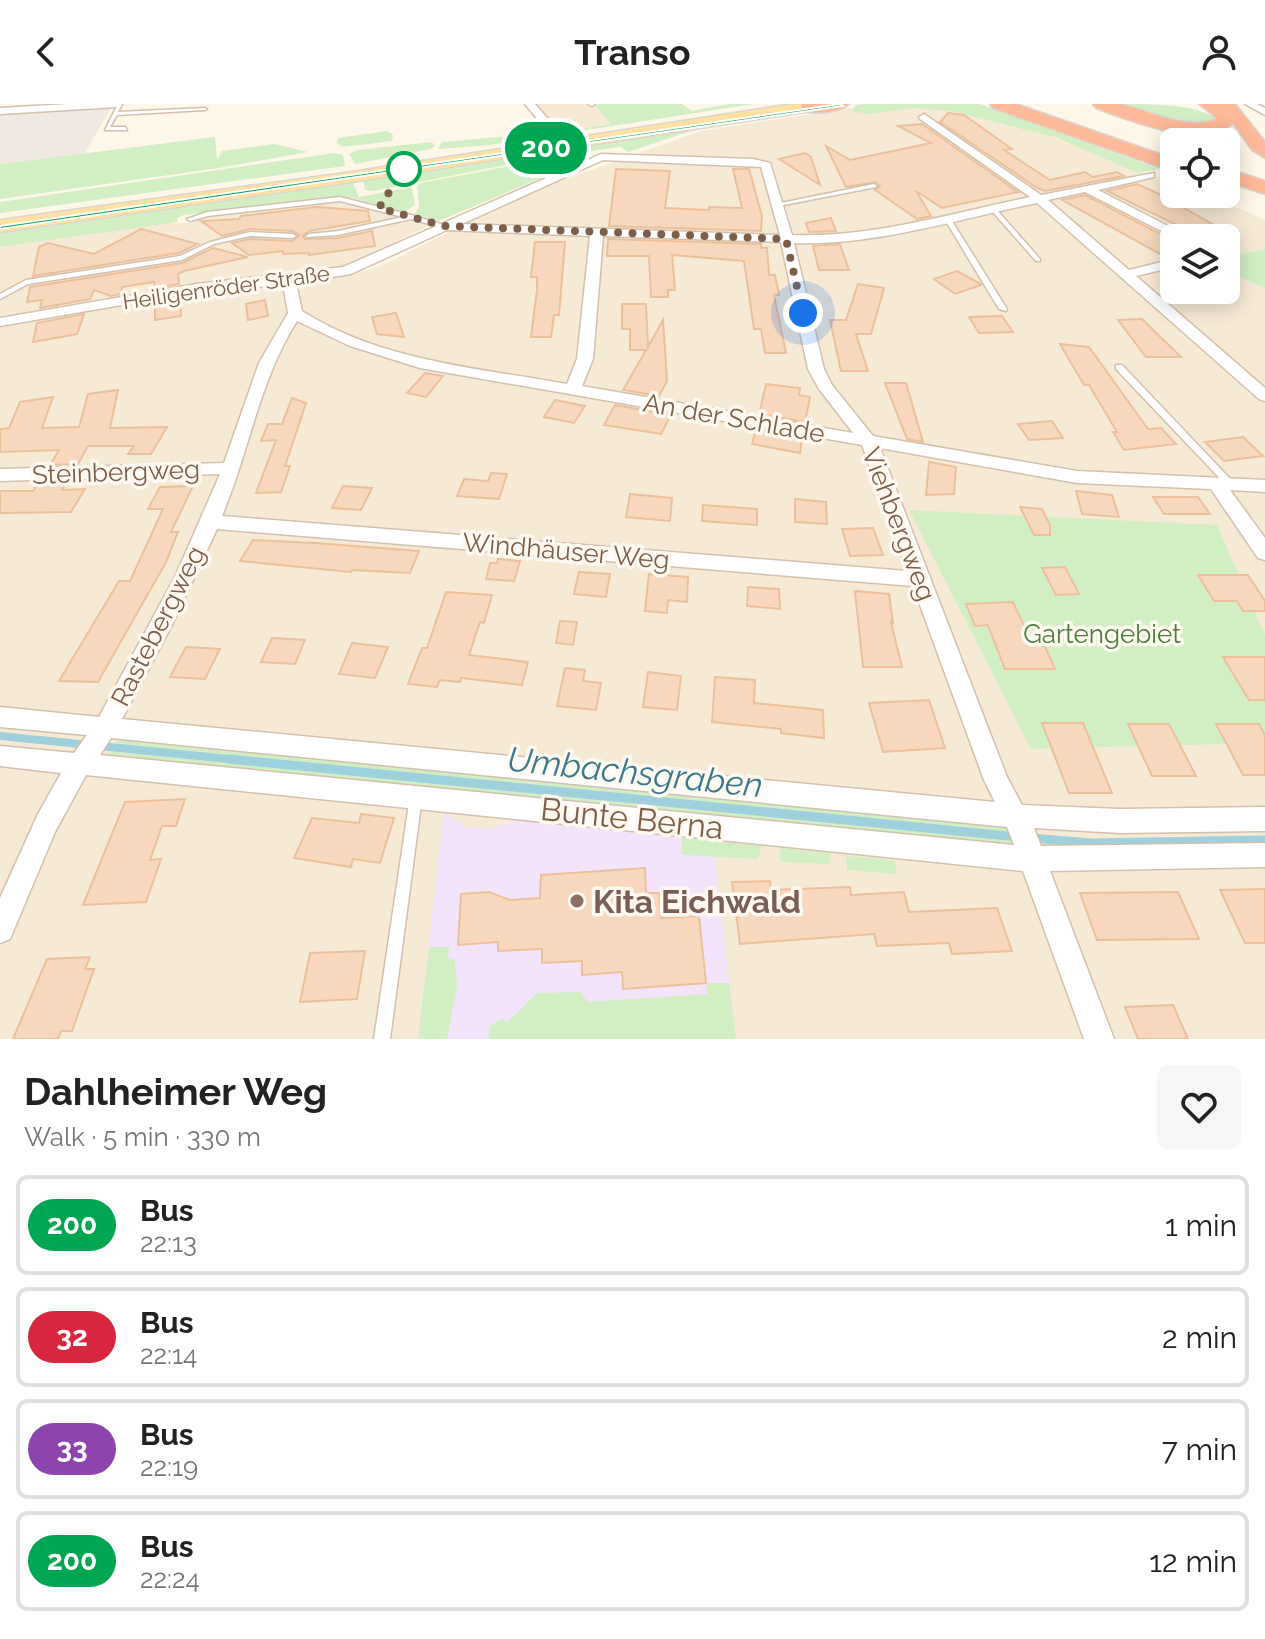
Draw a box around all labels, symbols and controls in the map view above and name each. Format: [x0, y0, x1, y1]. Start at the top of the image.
icon: back [24, 30, 68, 74]
icon: person [1197, 30, 1241, 74]
text: Transo [574, 31, 691, 73]
line badge: 200 [500, 122, 592, 174]
map controls [1160, 128, 1240, 304]
button: locate [1160, 128, 1240, 208]
text: 200 [521, 131, 571, 164]
unlabelled marker [387, 152, 421, 186]
button: layers [1160, 224, 1240, 304]
street label: Heiligenröder Straße [121, 260, 331, 314]
your location [783, 293, 823, 333]
street label: An der Schlade [641, 387, 827, 449]
street label: Viehbergweg [856, 443, 942, 605]
street label: Steinbergweg [31, 454, 201, 490]
street label: Windhäuser Weg [461, 527, 671, 575]
street label: Rastebergweg [105, 541, 211, 711]
park label: Gartengebiet [1023, 619, 1181, 649]
water label: Umbachsgraben [505, 739, 765, 805]
street label: Bunte Berna [539, 790, 725, 846]
place label: Kita Eichwald [593, 883, 801, 920]
marker: Kita Eichwald [568, 892, 586, 910]
button: heart [1157, 1065, 1241, 1149]
text: Dahlheimer Weg [24, 1069, 327, 1114]
text: Walk · 5 min · 330 m [24, 1122, 261, 1152]
text: Bus [140, 1193, 194, 1228]
text: 200 [47, 1208, 97, 1241]
text: 1 min [1165, 1208, 1237, 1243]
text: 22:13 [140, 1228, 197, 1258]
text: Bus [140, 1305, 194, 1340]
text: 32 [56, 1320, 88, 1353]
text: 2 min [1162, 1320, 1237, 1355]
text: 22:14 [140, 1340, 197, 1370]
text: Bus [140, 1417, 194, 1452]
text: 33 [56, 1432, 88, 1465]
text: 7 min [1162, 1432, 1237, 1467]
text: 22:19 [140, 1452, 198, 1482]
text: Bus [140, 1529, 194, 1564]
text: 200 [47, 1544, 97, 1577]
text: 12 min [1149, 1544, 1237, 1579]
text: 22:24 [140, 1564, 200, 1594]

